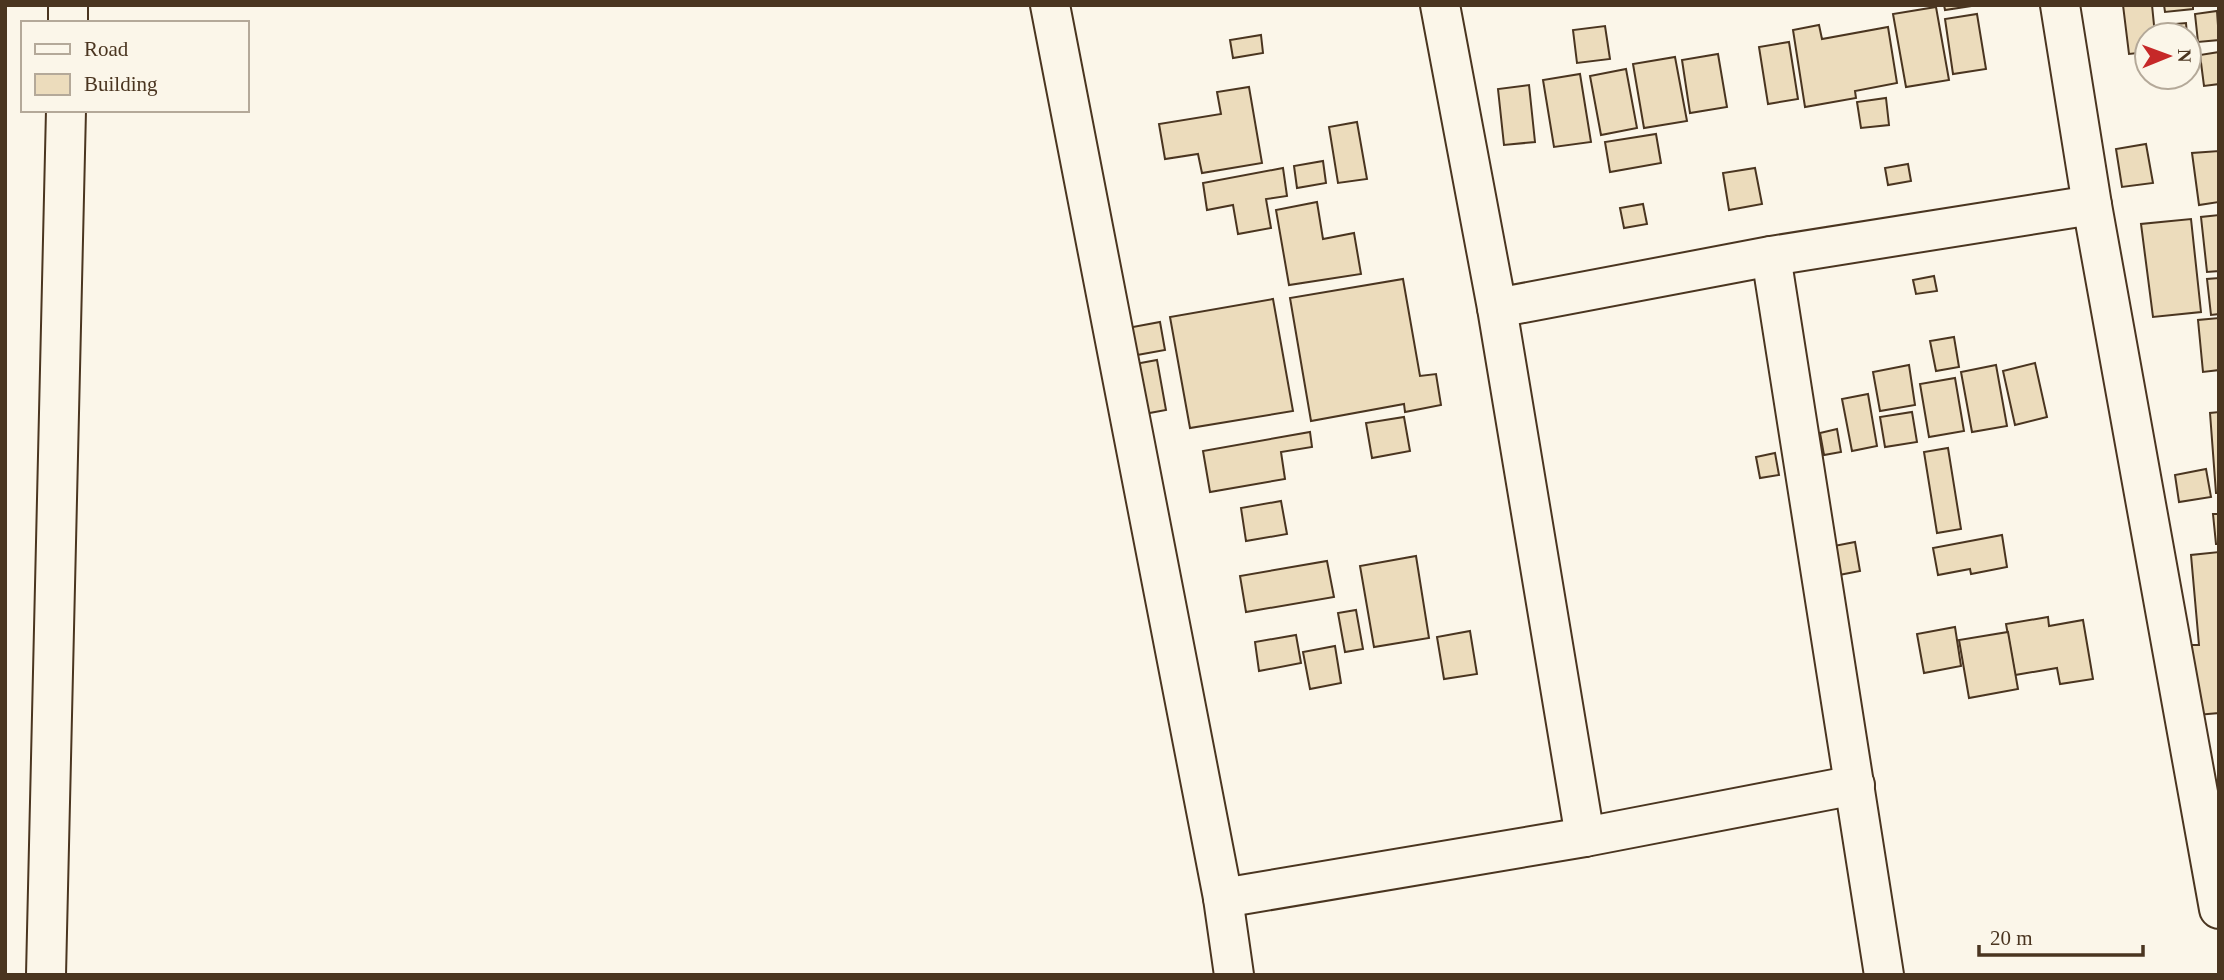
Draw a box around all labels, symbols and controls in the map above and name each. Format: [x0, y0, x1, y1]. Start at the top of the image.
legend [21, 21, 248, 112]
north arrow [2133, 21, 2203, 91]
text: Road [84, 37, 129, 61]
text: N [2174, 49, 2195, 63]
text: Building [84, 72, 158, 96]
scale bar [1979, 914, 2144, 958]
text: 20 m [1990, 926, 2033, 950]

